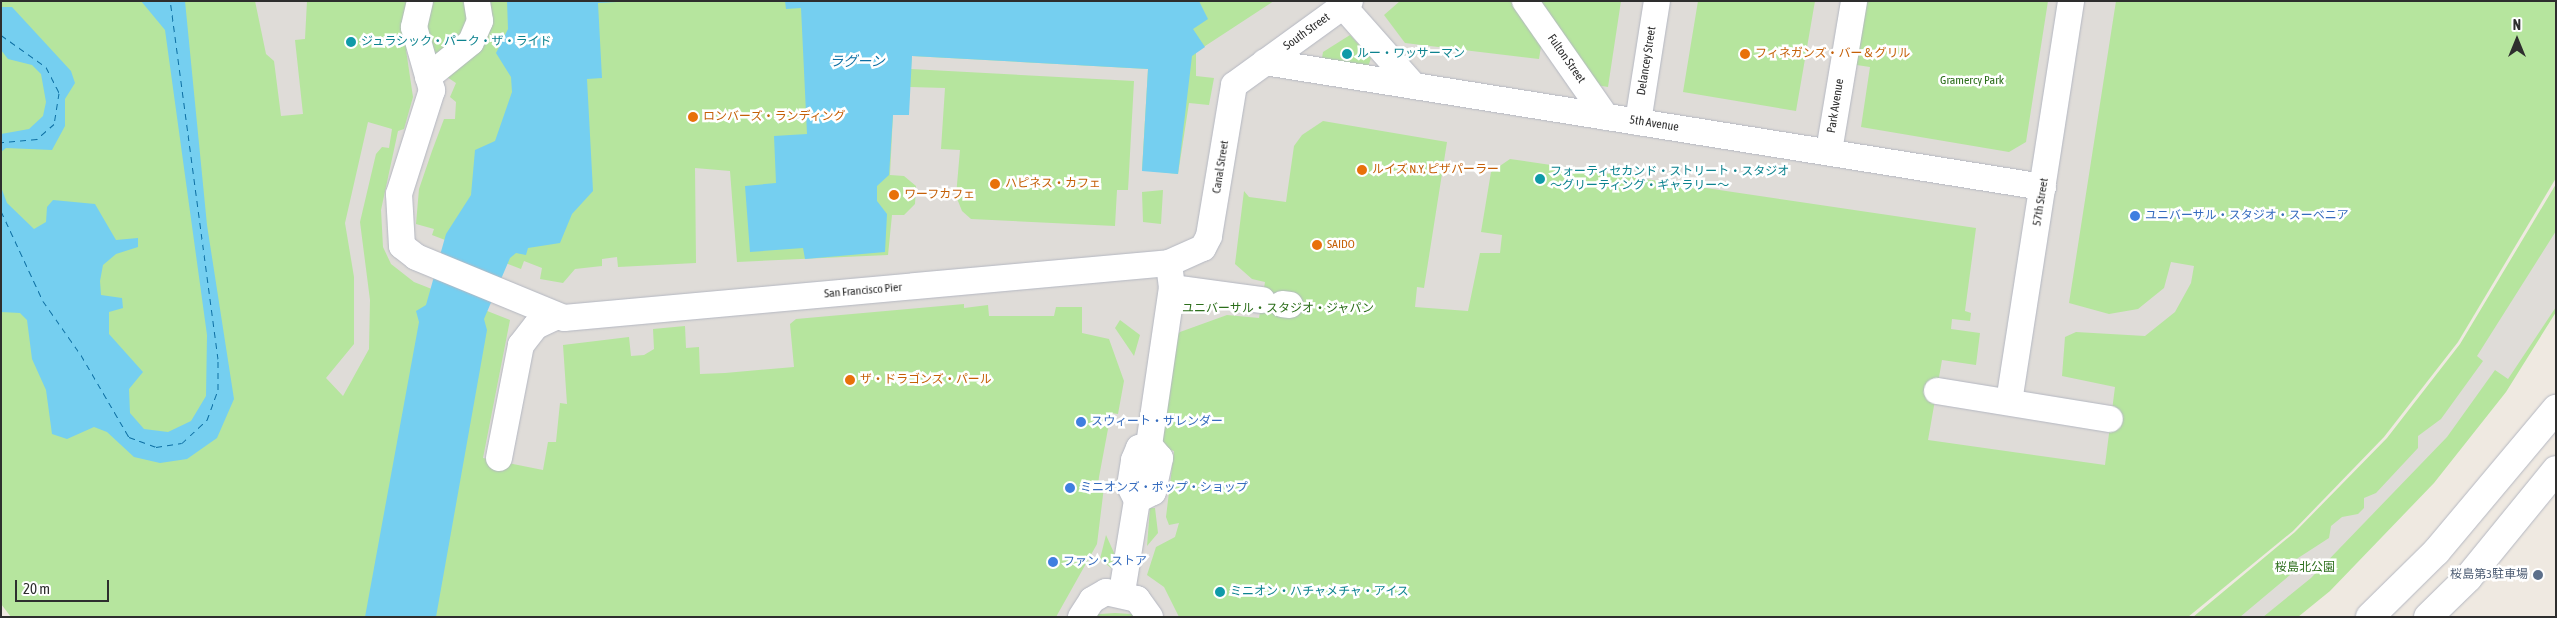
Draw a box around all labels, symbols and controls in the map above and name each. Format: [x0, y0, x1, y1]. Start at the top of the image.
street label: South Street [1281, 10, 1333, 54]
north arrow [2492, 15, 2542, 65]
text: N [2513, 17, 2521, 33]
street label: Delancey Street [1634, 26, 1660, 96]
street label: Fulton Street [1544, 32, 1588, 86]
place label: ジュラシック・パーク・ザ・ライド [361, 35, 553, 49]
marker: ジュラシック・パーク・ザ・ライド [345, 36, 357, 48]
place label: ルー・ワッサーマン [1357, 47, 1465, 61]
place label: フィネガンズ・バー＆グリル [1755, 47, 1911, 61]
marker: ルー・ワッサーマン [1341, 48, 1353, 60]
marker: フィネガンズ・バー＆グリル [1739, 48, 1751, 60]
water label: ラグーン [829, 53, 885, 69]
park label: Gramercy Park [1940, 74, 2004, 88]
street label: Park Avenue [1825, 78, 1847, 134]
place label: ロンバーズ・ランディング [703, 110, 847, 124]
marker: ロンバーズ・ランディング [687, 111, 699, 123]
street label: 5th Avenue [1628, 113, 1680, 135]
street label: Canal Street [1210, 139, 1232, 195]
place label: ルイズ N.Y, ピザパーラー [1372, 163, 1499, 177]
marker: ルイズ N.Y, ピザパーラー [1356, 164, 1368, 176]
place label: フォーティセカンド・ストリート・スタジオ ～グリーティング・ギャラリー～ [1550, 165, 1790, 193]
marker: フォーティセカンド・ストリート・スタジオ ～グリーティング・ギャラリー～ [1534, 173, 1546, 185]
place label: ハピネス・カフェ [1005, 177, 1101, 191]
street label: 57th Street [2030, 177, 2052, 227]
marker: ハピネス・カフェ [989, 178, 1001, 190]
place label: ワーフカフェ [904, 188, 976, 202]
marker: ワーフカフェ [888, 189, 900, 201]
place label: ユニバーサル・スタジオ・スーベニア [2145, 209, 2349, 223]
marker: ユニバーサル・スタジオ・スーベニア [2129, 210, 2141, 222]
place label: SAIDO [1327, 238, 1355, 252]
marker: SAIDO [1311, 239, 1323, 251]
street label: San Francisco Pier [824, 280, 902, 302]
park label: ユニバーサル・スタジオ・ジャパン [1182, 302, 1374, 316]
place label: ザ・ドラゴンズ・パール [860, 373, 992, 387]
marker: ザ・ドラゴンズ・パール [844, 374, 856, 386]
place label: スウィート・サレンダー [1091, 415, 1223, 429]
marker: スウィート・サレンダー [1075, 416, 1087, 428]
place label: ミニオンズ・ポップ・ショップ [1080, 481, 1248, 495]
marker: ミニオンズ・ポップ・ショップ [1064, 482, 1076, 494]
place label: ファン・ストア [1063, 555, 1147, 569]
marker: ファン・ストア [1047, 556, 1059, 568]
park label: 桜島北公園 [2275, 561, 2335, 575]
place label: 桜島第3駐車場 [2450, 568, 2528, 582]
marker: 桜島第3駐車場 [2532, 569, 2544, 581]
scale bar [18, 570, 111, 602]
text: 20 m [23, 580, 50, 597]
place label: ミニオン・ハチャメチャ・アイス [1230, 585, 1410, 599]
marker: ミニオン・ハチャメチャ・アイス [1214, 586, 1226, 598]

